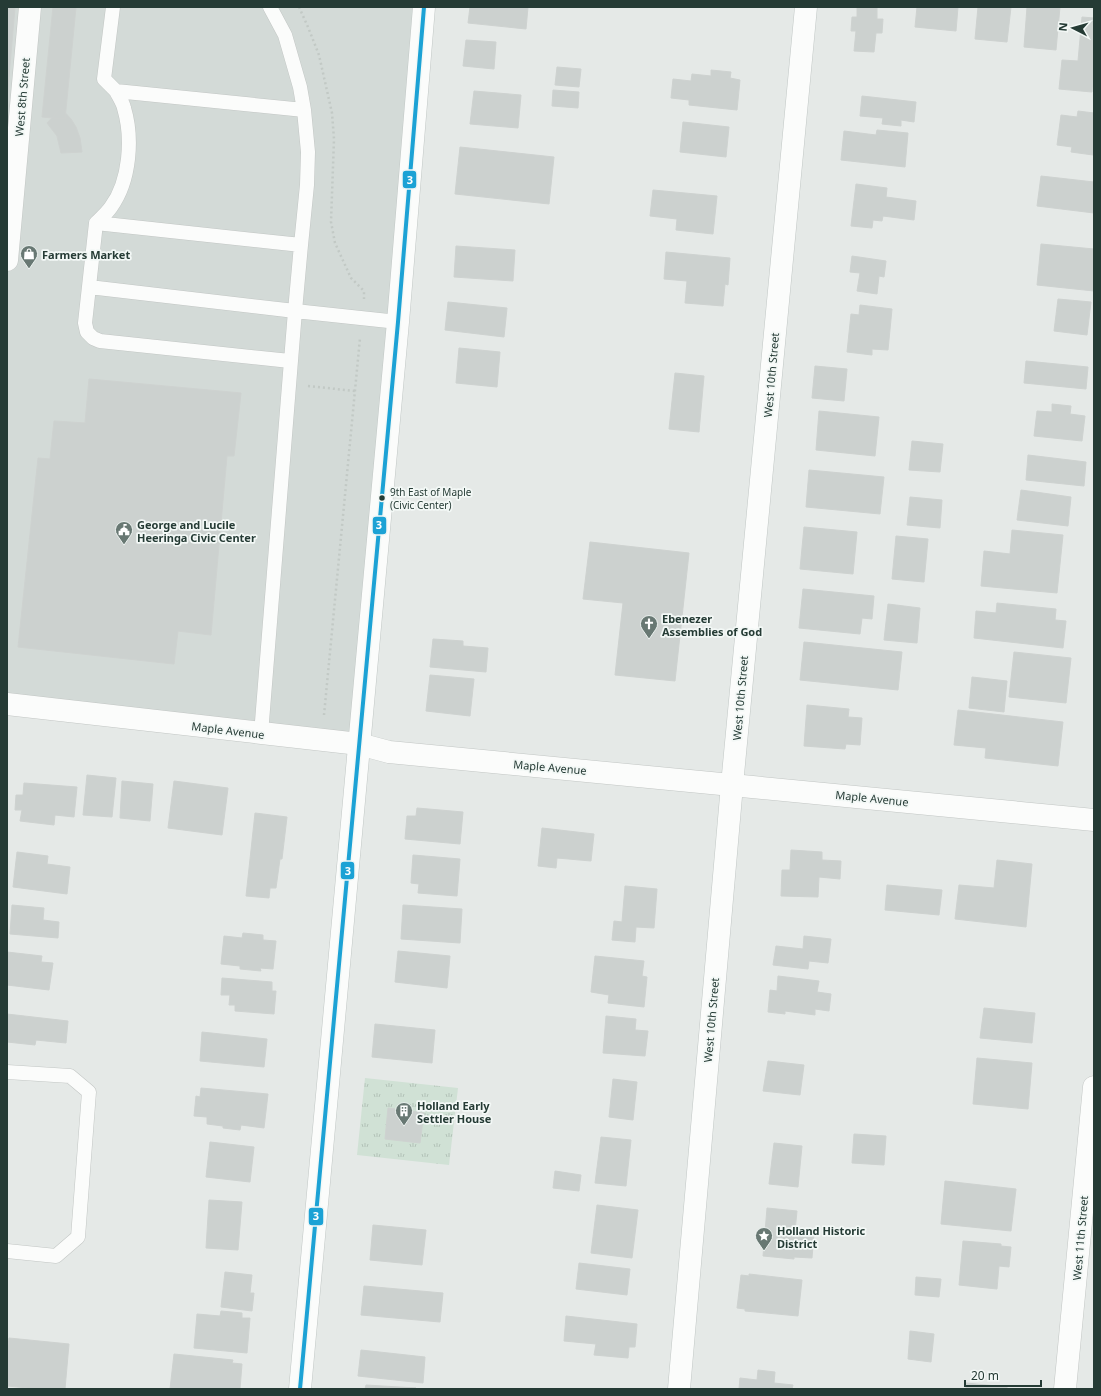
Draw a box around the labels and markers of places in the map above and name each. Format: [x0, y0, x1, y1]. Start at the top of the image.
shop icon: Farmers Market [19, 244, 39, 269]
place label: Farmers Market [42, 247, 130, 262]
place label: 9th East of Maple (Civic Center) [390, 485, 472, 512]
marker: 9th East of Maple (Civic Center) [377, 493, 387, 503]
place label: George and Lucile Heeringa Civic Center [137, 517, 256, 545]
public building icon: George and Lucile Heeringa Civic Center [114, 520, 134, 545]
place label: Ebenezer Assemblies of God [662, 611, 762, 639]
church icon: Ebenezer Assemblies of God [639, 614, 659, 639]
place label: Holland Early Settler House [417, 1098, 492, 1126]
building icon: Holland Early Settler House [394, 1101, 414, 1126]
place label: Holland Historic District [777, 1223, 865, 1251]
place icon: Holland Historic District [754, 1226, 774, 1251]

